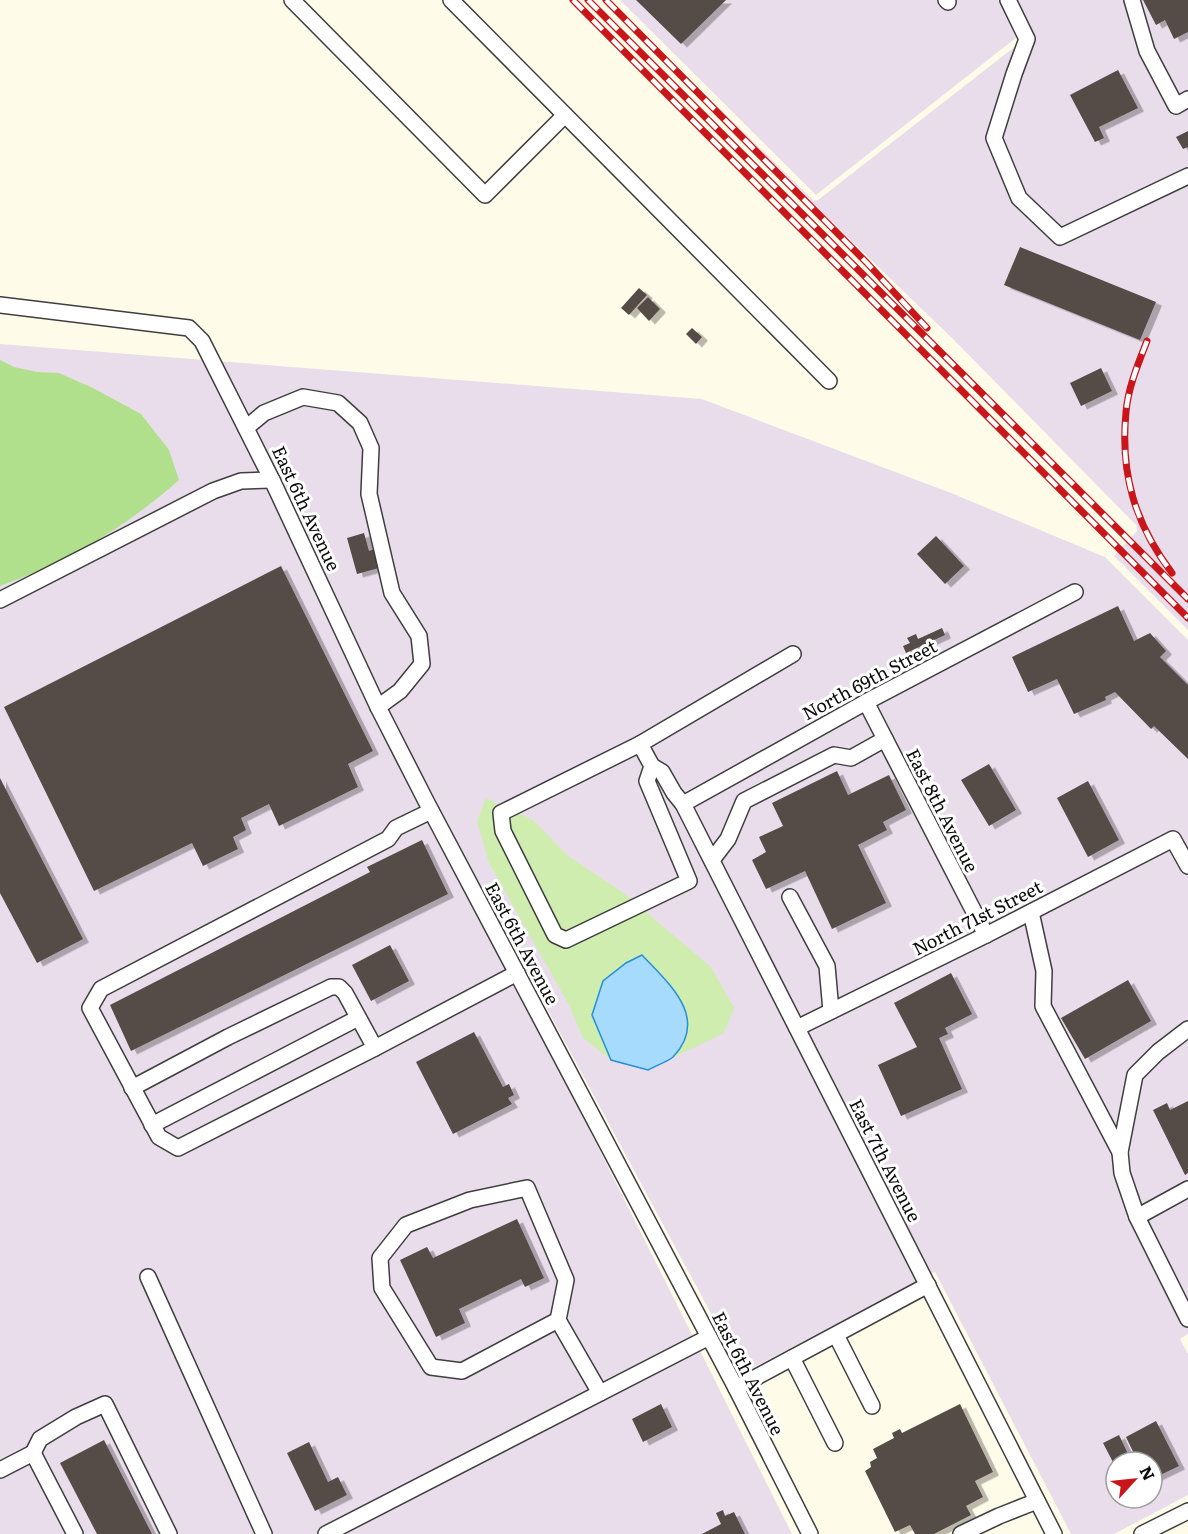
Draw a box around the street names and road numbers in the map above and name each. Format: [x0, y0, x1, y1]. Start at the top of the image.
street label: East 6th Avenue [266, 441, 348, 575]
street label: North 69th Street [797, 632, 942, 726]
street label: East 8th Avenue [900, 743, 986, 877]
street label: North 71st Street [907, 872, 1047, 961]
street label: East 6th Avenue [479, 877, 567, 1009]
street label: East 7th Avenue [843, 1094, 929, 1226]
street label: East 6th Avenue [706, 1307, 792, 1439]

